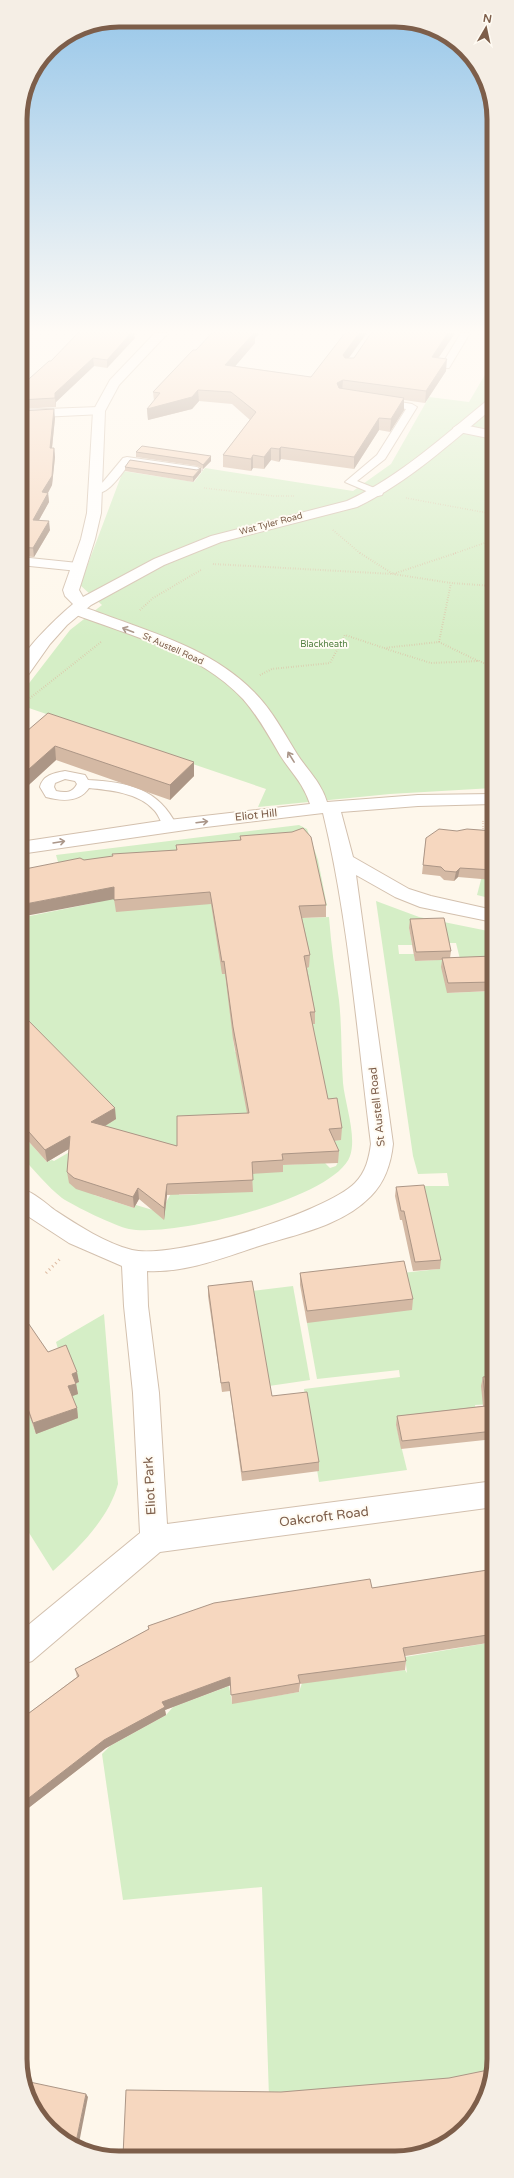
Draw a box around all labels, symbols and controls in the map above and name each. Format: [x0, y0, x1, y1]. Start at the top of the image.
north arrow [466, 8, 506, 48]
text: N [482, 12, 493, 26]
street label: Wat Tyler Road [238, 510, 304, 538]
one-way arrow [122, 625, 134, 633]
street label: St Austell Road [141, 631, 205, 667]
park label: Blackheath [300, 639, 348, 650]
one-way arrow [287, 752, 295, 763]
street label: Eliot Hill [234, 806, 278, 824]
one-way arrow [195, 818, 208, 826]
one-way arrow [52, 838, 65, 846]
street label: St Austell Road [366, 1067, 388, 1147]
street label: Eliot Park [140, 1456, 160, 1516]
street label: Oakcroft Road [278, 1504, 370, 1530]

